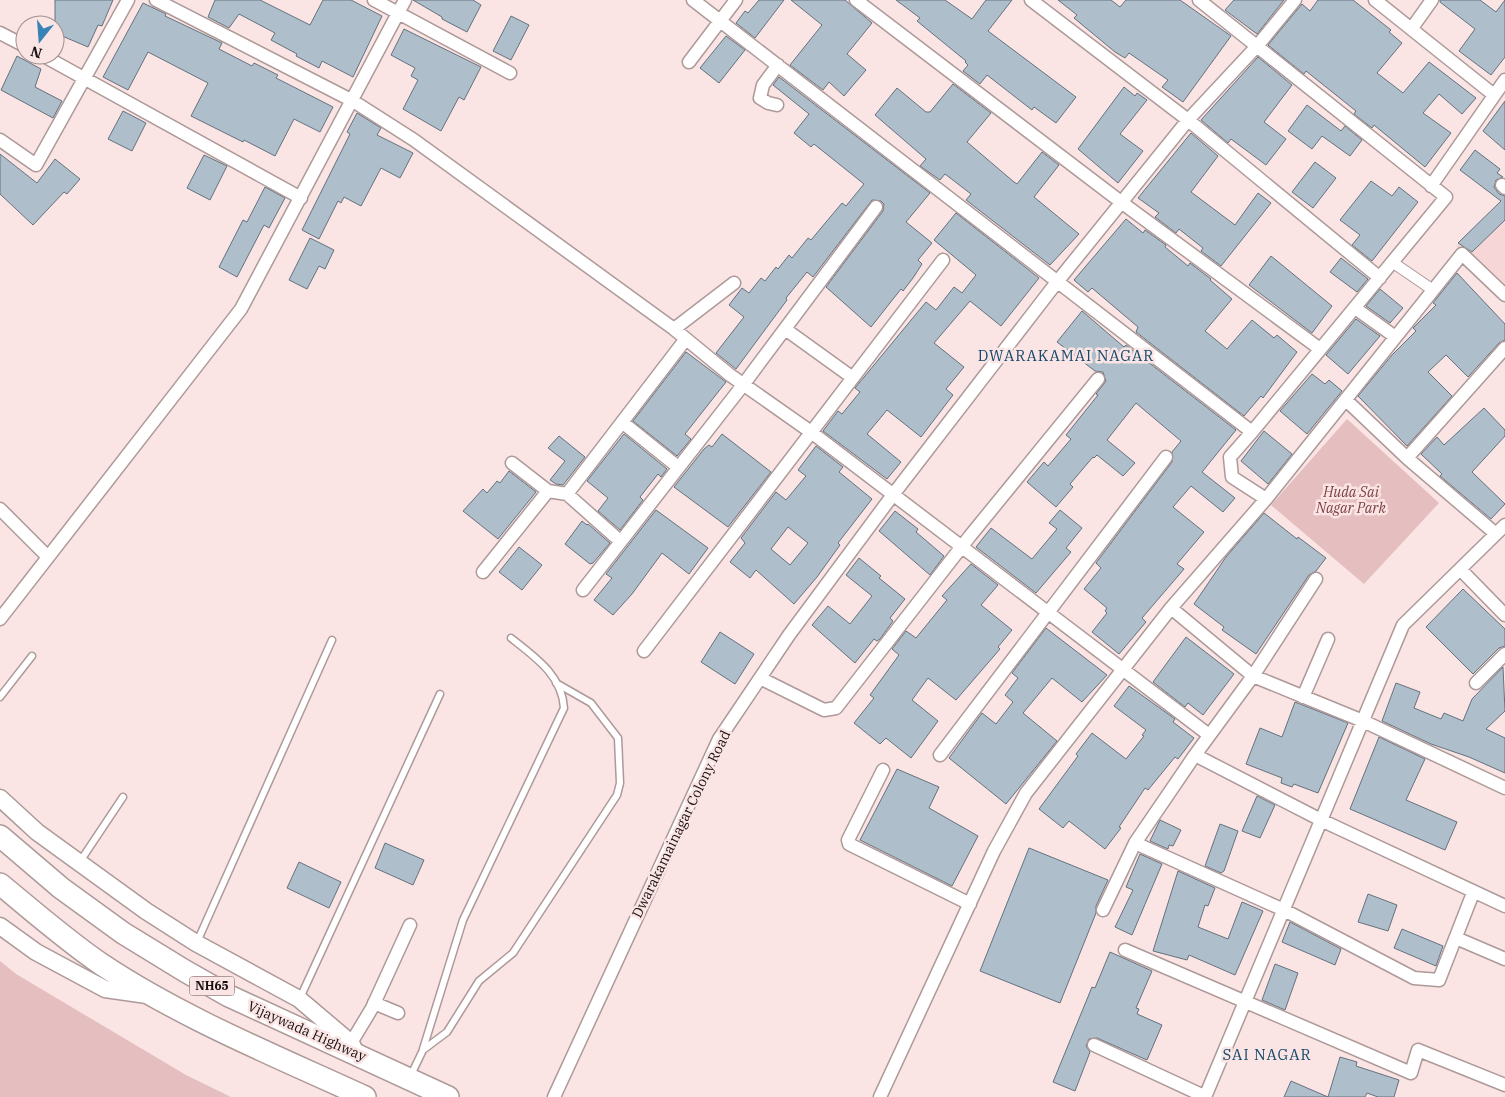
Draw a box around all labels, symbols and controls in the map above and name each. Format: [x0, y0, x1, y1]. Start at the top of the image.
north arrow [15, 15, 65, 65]
text: N [28, 42, 44, 63]
district label: DWARAKAMAI NAGAR [978, 346, 1154, 365]
park label: Huda Sai Nagar Park [1315, 483, 1386, 517]
street label: Dwarakamainagar Colony Road [628, 727, 735, 921]
road number: NH65 [190, 976, 234, 996]
street label: Vijaywada Highway [245, 997, 370, 1065]
district label: SAI NAGAR [1222, 1045, 1312, 1064]

